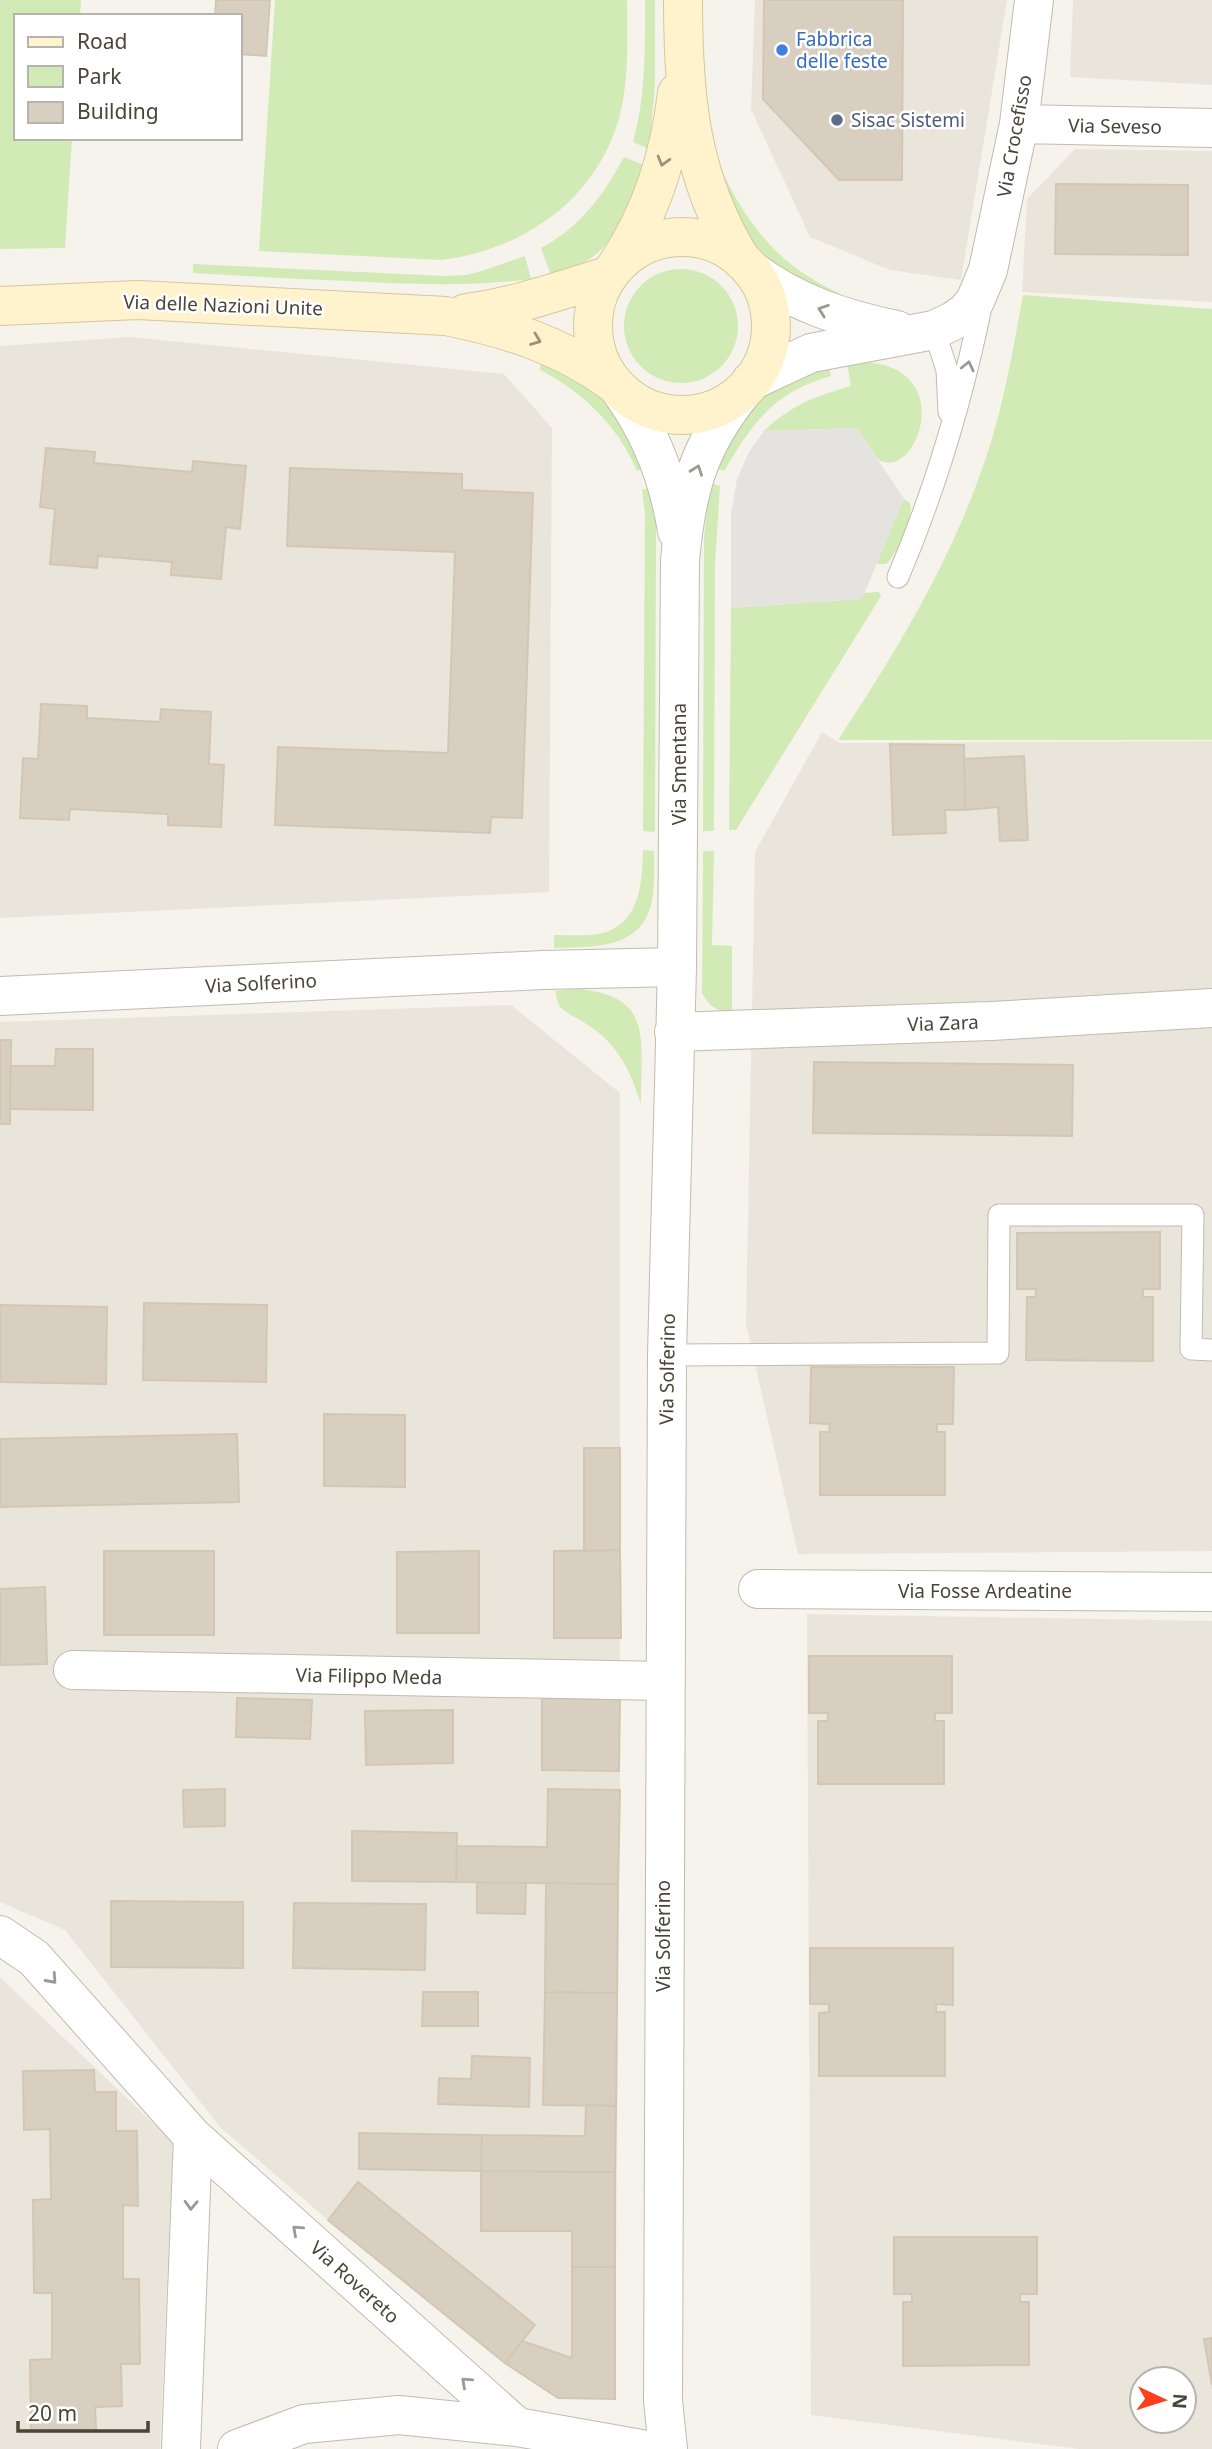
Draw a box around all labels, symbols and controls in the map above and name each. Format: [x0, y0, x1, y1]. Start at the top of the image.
legend [14, 14, 242, 140]
place label: Fabbrica delle feste [796, 26, 888, 74]
text: Road [77, 27, 127, 55]
marker: Fabbrica delle feste [774, 42, 790, 58]
text: Park [77, 62, 122, 90]
street label: Via Crocefisso [990, 73, 1038, 199]
text: Building [77, 97, 159, 125]
place label: Sisac Sistemi [851, 107, 965, 133]
marker: Sisac Sistemi [829, 112, 845, 128]
street label: Via Seveso [1068, 112, 1162, 140]
one-way arrow [657, 155, 671, 167]
street label: Via delle Nazioni Unite [123, 289, 323, 321]
one-way arrow [817, 305, 829, 319]
one-way arrow [529, 331, 541, 345]
one-way arrow [960, 360, 974, 372]
one-way arrow [689, 465, 703, 477]
street label: Via Smentana [666, 703, 692, 825]
street label: Via Solferino [204, 967, 318, 999]
street label: Via Zara [907, 1009, 979, 1037]
street label: Via Solferino [653, 1313, 681, 1425]
street label: Via Fosse Ardeatine [898, 1578, 1072, 1604]
street label: Via Filippo Meda [295, 1662, 443, 1690]
street label: Via Solferino [650, 1880, 676, 1992]
one-way arrow [44, 1970, 56, 1983]
one-way arrow [183, 2200, 198, 2211]
one-way arrow [292, 2225, 305, 2238]
street label: Via Rovereto [305, 2235, 405, 2329]
north arrow [1128, 2365, 1198, 2435]
one-way arrow [461, 2377, 474, 2390]
scale bar [18, 2390, 147, 2434]
text: N [1166, 2393, 1193, 2410]
text: 20 m [28, 2399, 77, 2427]

